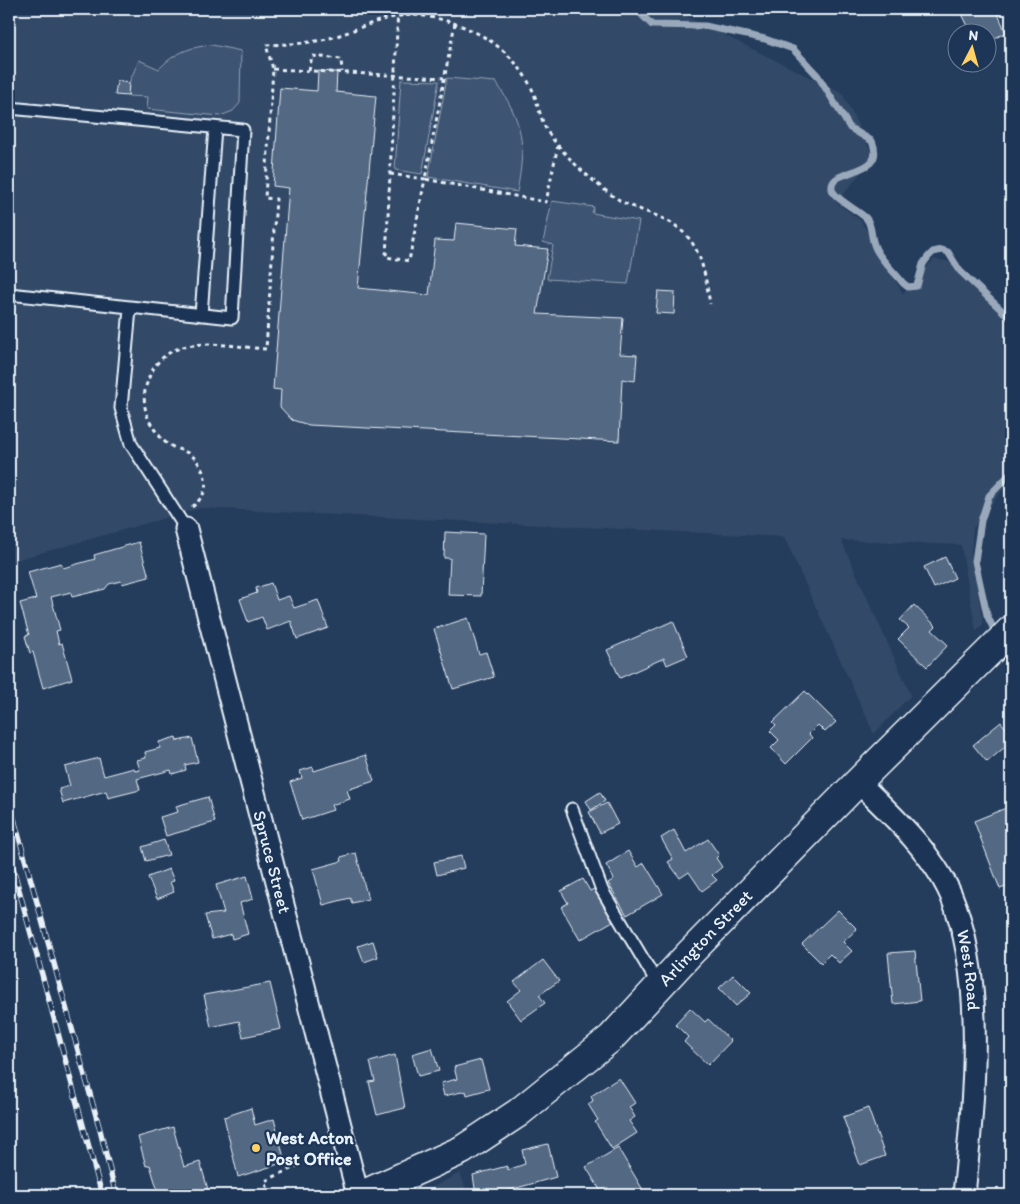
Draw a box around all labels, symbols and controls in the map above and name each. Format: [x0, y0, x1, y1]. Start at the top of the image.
north arrow [948, 22, 998, 72]
text: N [968, 27, 979, 45]
street label: Spruce Street [248, 808, 296, 916]
street label: Arlington Street [654, 885, 757, 991]
street label: West Road [952, 928, 985, 1012]
place label: West Acton Post Office [266, 1127, 354, 1170]
marker: West Acton Post Office [250, 1142, 262, 1154]

